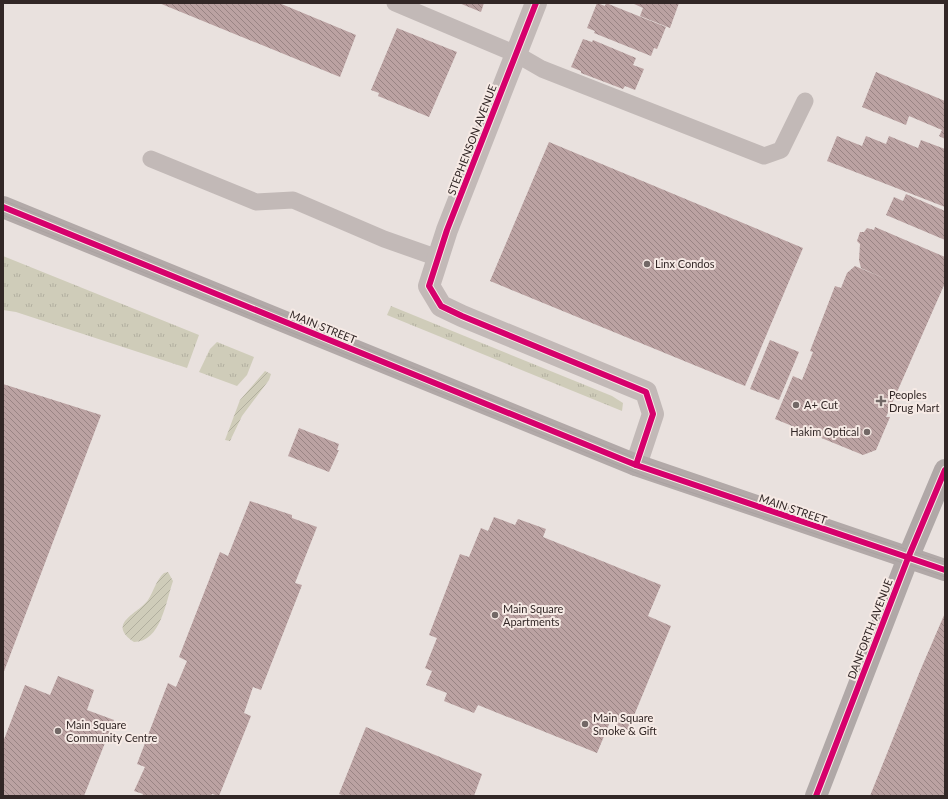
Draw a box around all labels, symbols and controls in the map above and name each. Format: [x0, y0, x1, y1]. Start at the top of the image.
street label: STEPHENSON AVENUE [444, 83, 499, 197]
place label: Linx Condos [655, 257, 715, 270]
marker: Linx Condos [642, 259, 652, 269]
street label: MAIN STREET [288, 307, 359, 346]
place label: Peoples Drug Mart [889, 388, 939, 414]
marker: Peoples Drug Mart [876, 396, 886, 406]
place label: A+ Cut [804, 398, 838, 411]
marker: A+ Cut [791, 400, 801, 410]
place label: Hakim Optical [790, 425, 859, 438]
marker: Hakim Optical [862, 427, 872, 437]
street label: MAIN STREET [758, 491, 829, 526]
street label: DANFORTH AVENUE [844, 577, 895, 681]
place label: Main Square Apartments [503, 602, 564, 628]
marker: Main Square Apartments [490, 610, 500, 620]
place label: Main Square Smoke & Gift [593, 711, 657, 737]
place label: Main Square Community Centre [66, 718, 157, 744]
marker: Main Square Smoke & Gift [580, 719, 590, 729]
marker: Main Square Community Centre [53, 726, 63, 736]

